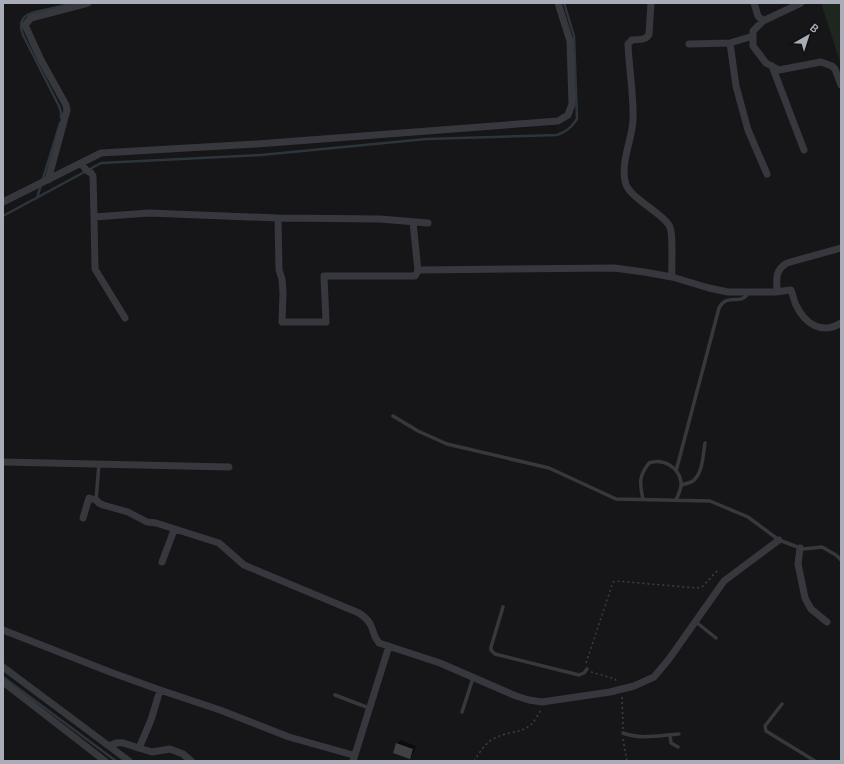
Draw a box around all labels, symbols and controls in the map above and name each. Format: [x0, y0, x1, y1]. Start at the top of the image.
north arrow [788, 16, 828, 56]
text: B [808, 21, 822, 35]

